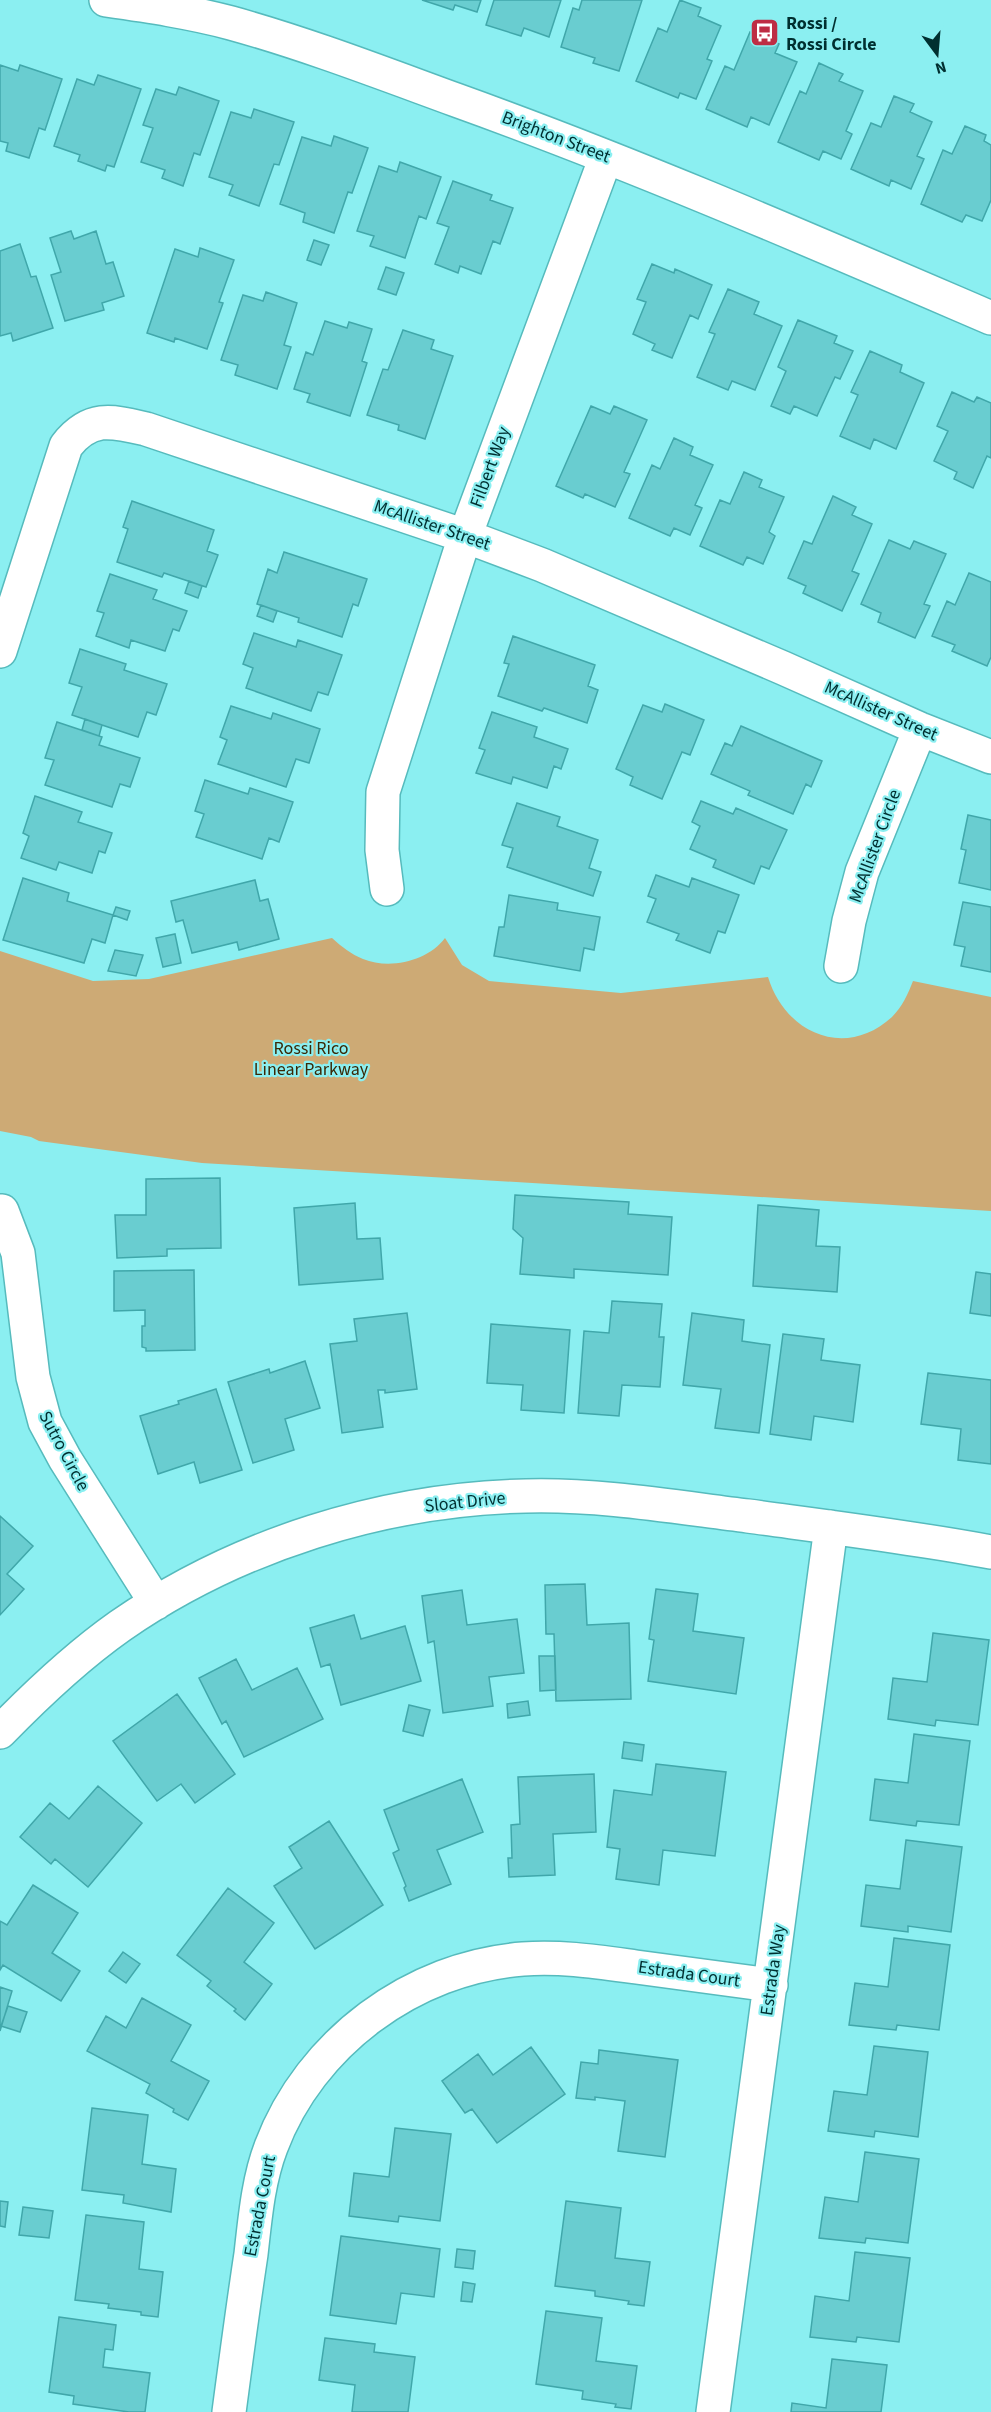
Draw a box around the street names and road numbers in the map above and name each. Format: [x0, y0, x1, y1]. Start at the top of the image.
street label: Brighton Street [498, 105, 614, 169]
street label: Filbert Way [464, 423, 516, 511]
street label: McAllister Street [370, 493, 494, 557]
street label: McAllister Street [820, 675, 942, 747]
street label: McAllister Circle [843, 786, 907, 906]
street label: Sutro Circle [32, 1407, 96, 1496]
street label: Sloat Drive [423, 1485, 507, 1519]
street label: Estrada Way [754, 1922, 792, 2017]
street label: Estrada Court [637, 1954, 741, 1994]
street label: Estrada Court [238, 2153, 282, 2259]

